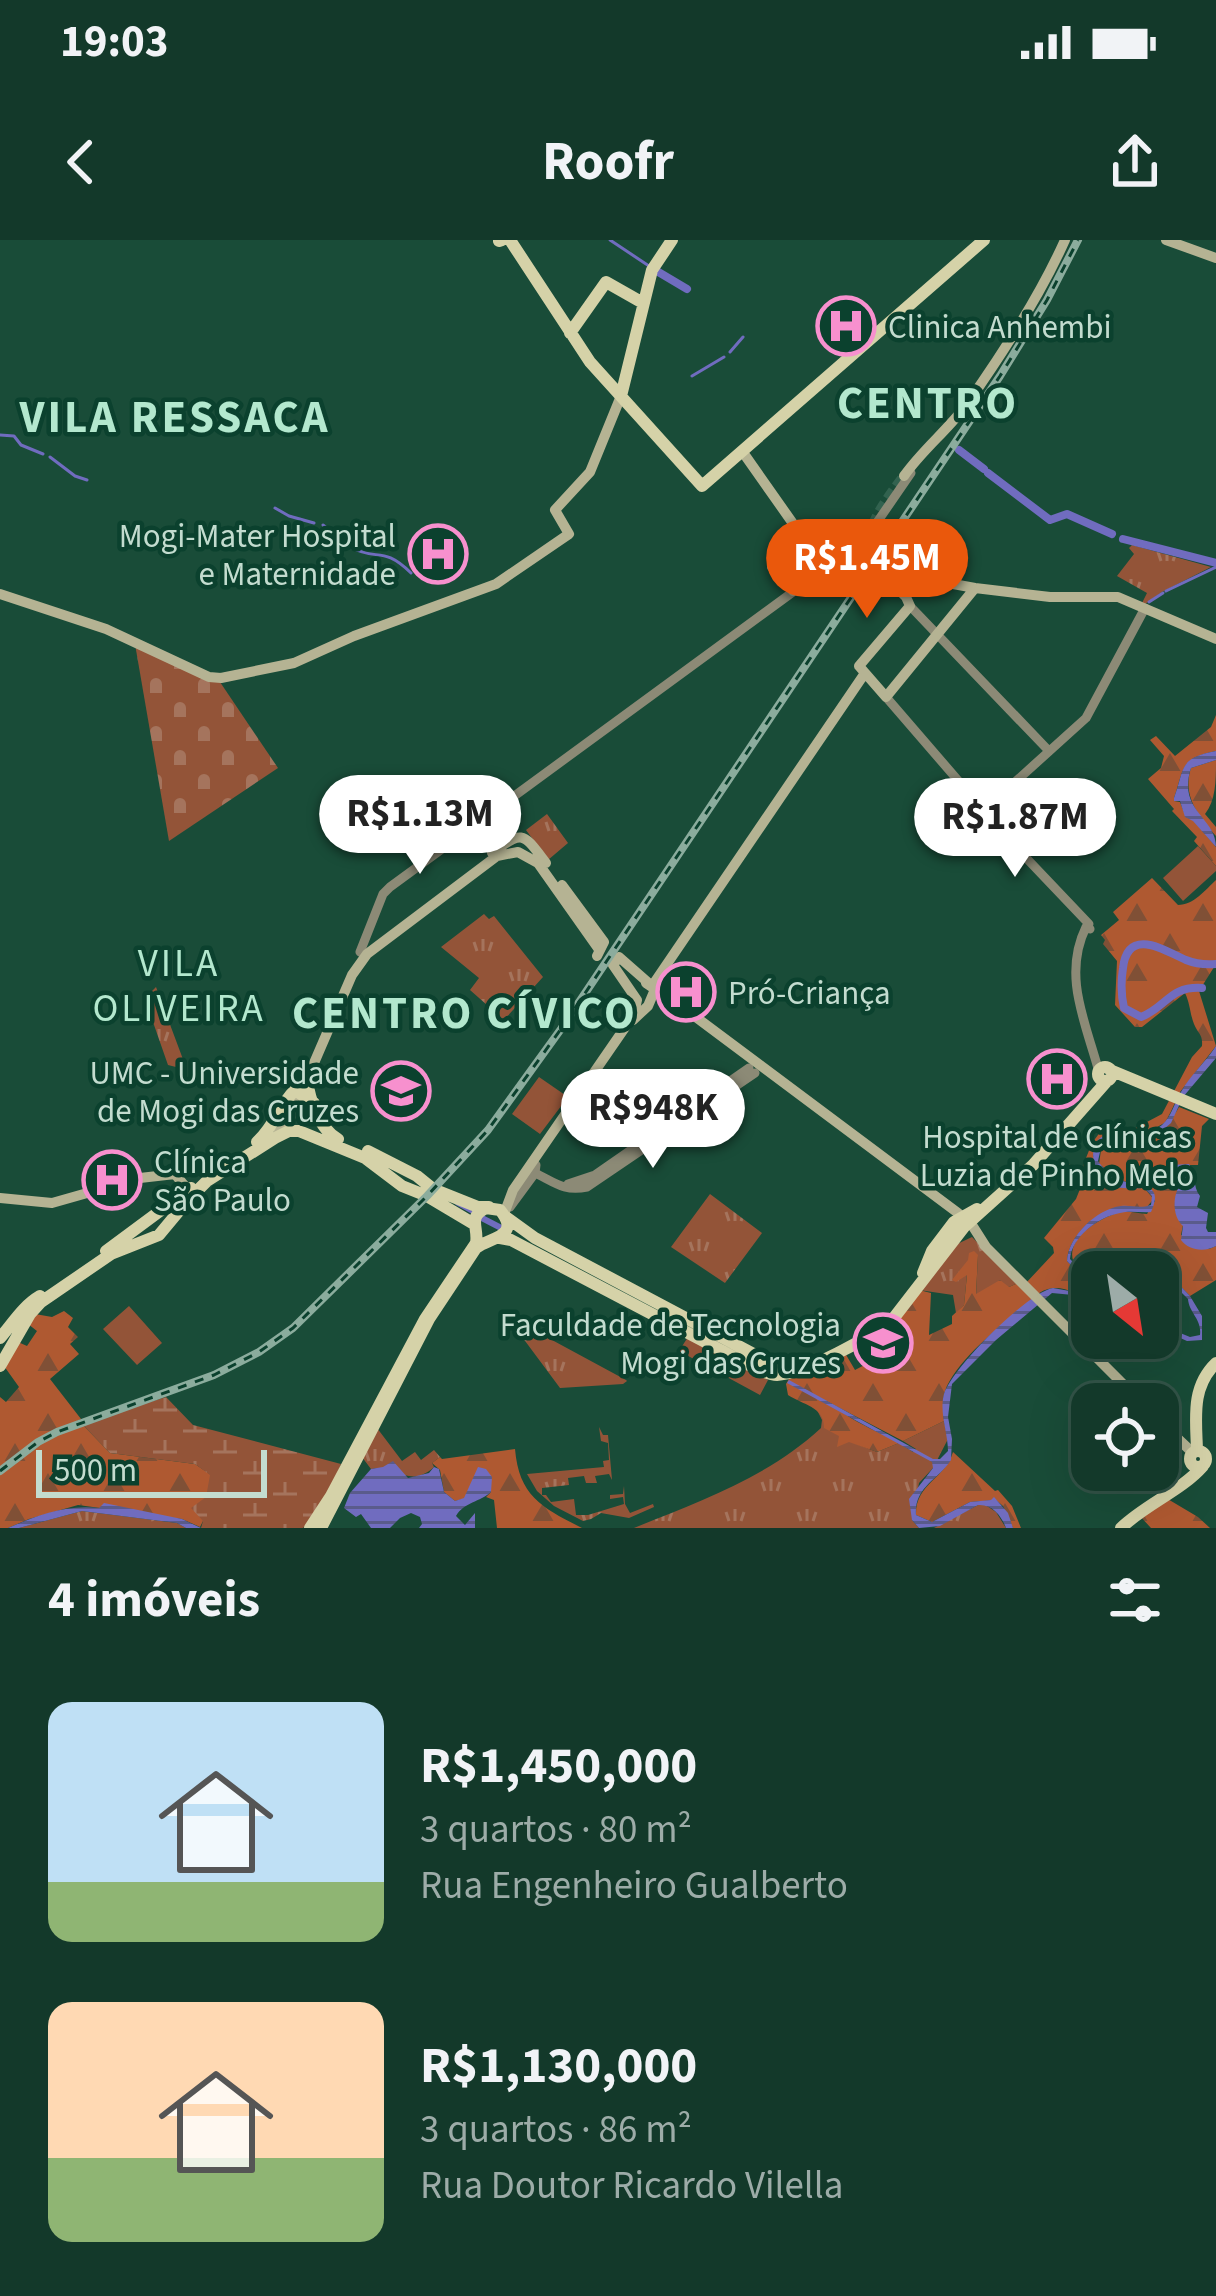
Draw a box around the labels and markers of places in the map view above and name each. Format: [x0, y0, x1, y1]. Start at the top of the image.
hospital icon: Clinica Anhembi [815, 295, 877, 357]
place label: Clinica Anhembi [888, 304, 1112, 351]
place label: Mogi-Mater Hospital e Maternidade [119, 513, 396, 598]
pin: R$1.45M [756, 519, 978, 621]
hospital icon: Mogi-Mater Hospital e Maternidade [407, 523, 469, 585]
pin: R$1.13M [309, 775, 531, 877]
pin: R$1.87M [904, 778, 1126, 880]
hospital icon: Pró-Criança [655, 961, 717, 1023]
place label: Pró-Criança [728, 970, 891, 1017]
hospital icon: Hospital de Clínicas Luzia de Pinho Melo [1026, 1048, 1088, 1110]
place label: UMC - Universidade de Mogi das Cruzes [89, 1050, 359, 1135]
school or university icon: UMC - Universidade de Mogi das Cruzes [370, 1060, 432, 1122]
pin: R$948K [555, 1069, 751, 1171]
place label: Hospital de Clínicas Luzia de Pinho Melo [920, 1114, 1194, 1199]
place label: Clínica São Paulo [154, 1139, 291, 1224]
hospital icon: Clínica São Paulo [81, 1149, 143, 1211]
place label: Faculdade de Tecnologia Mogi das Cruzes [500, 1302, 841, 1387]
school or university icon: Faculdade de Tecnologia Mogi das Cruzes [852, 1312, 914, 1374]

